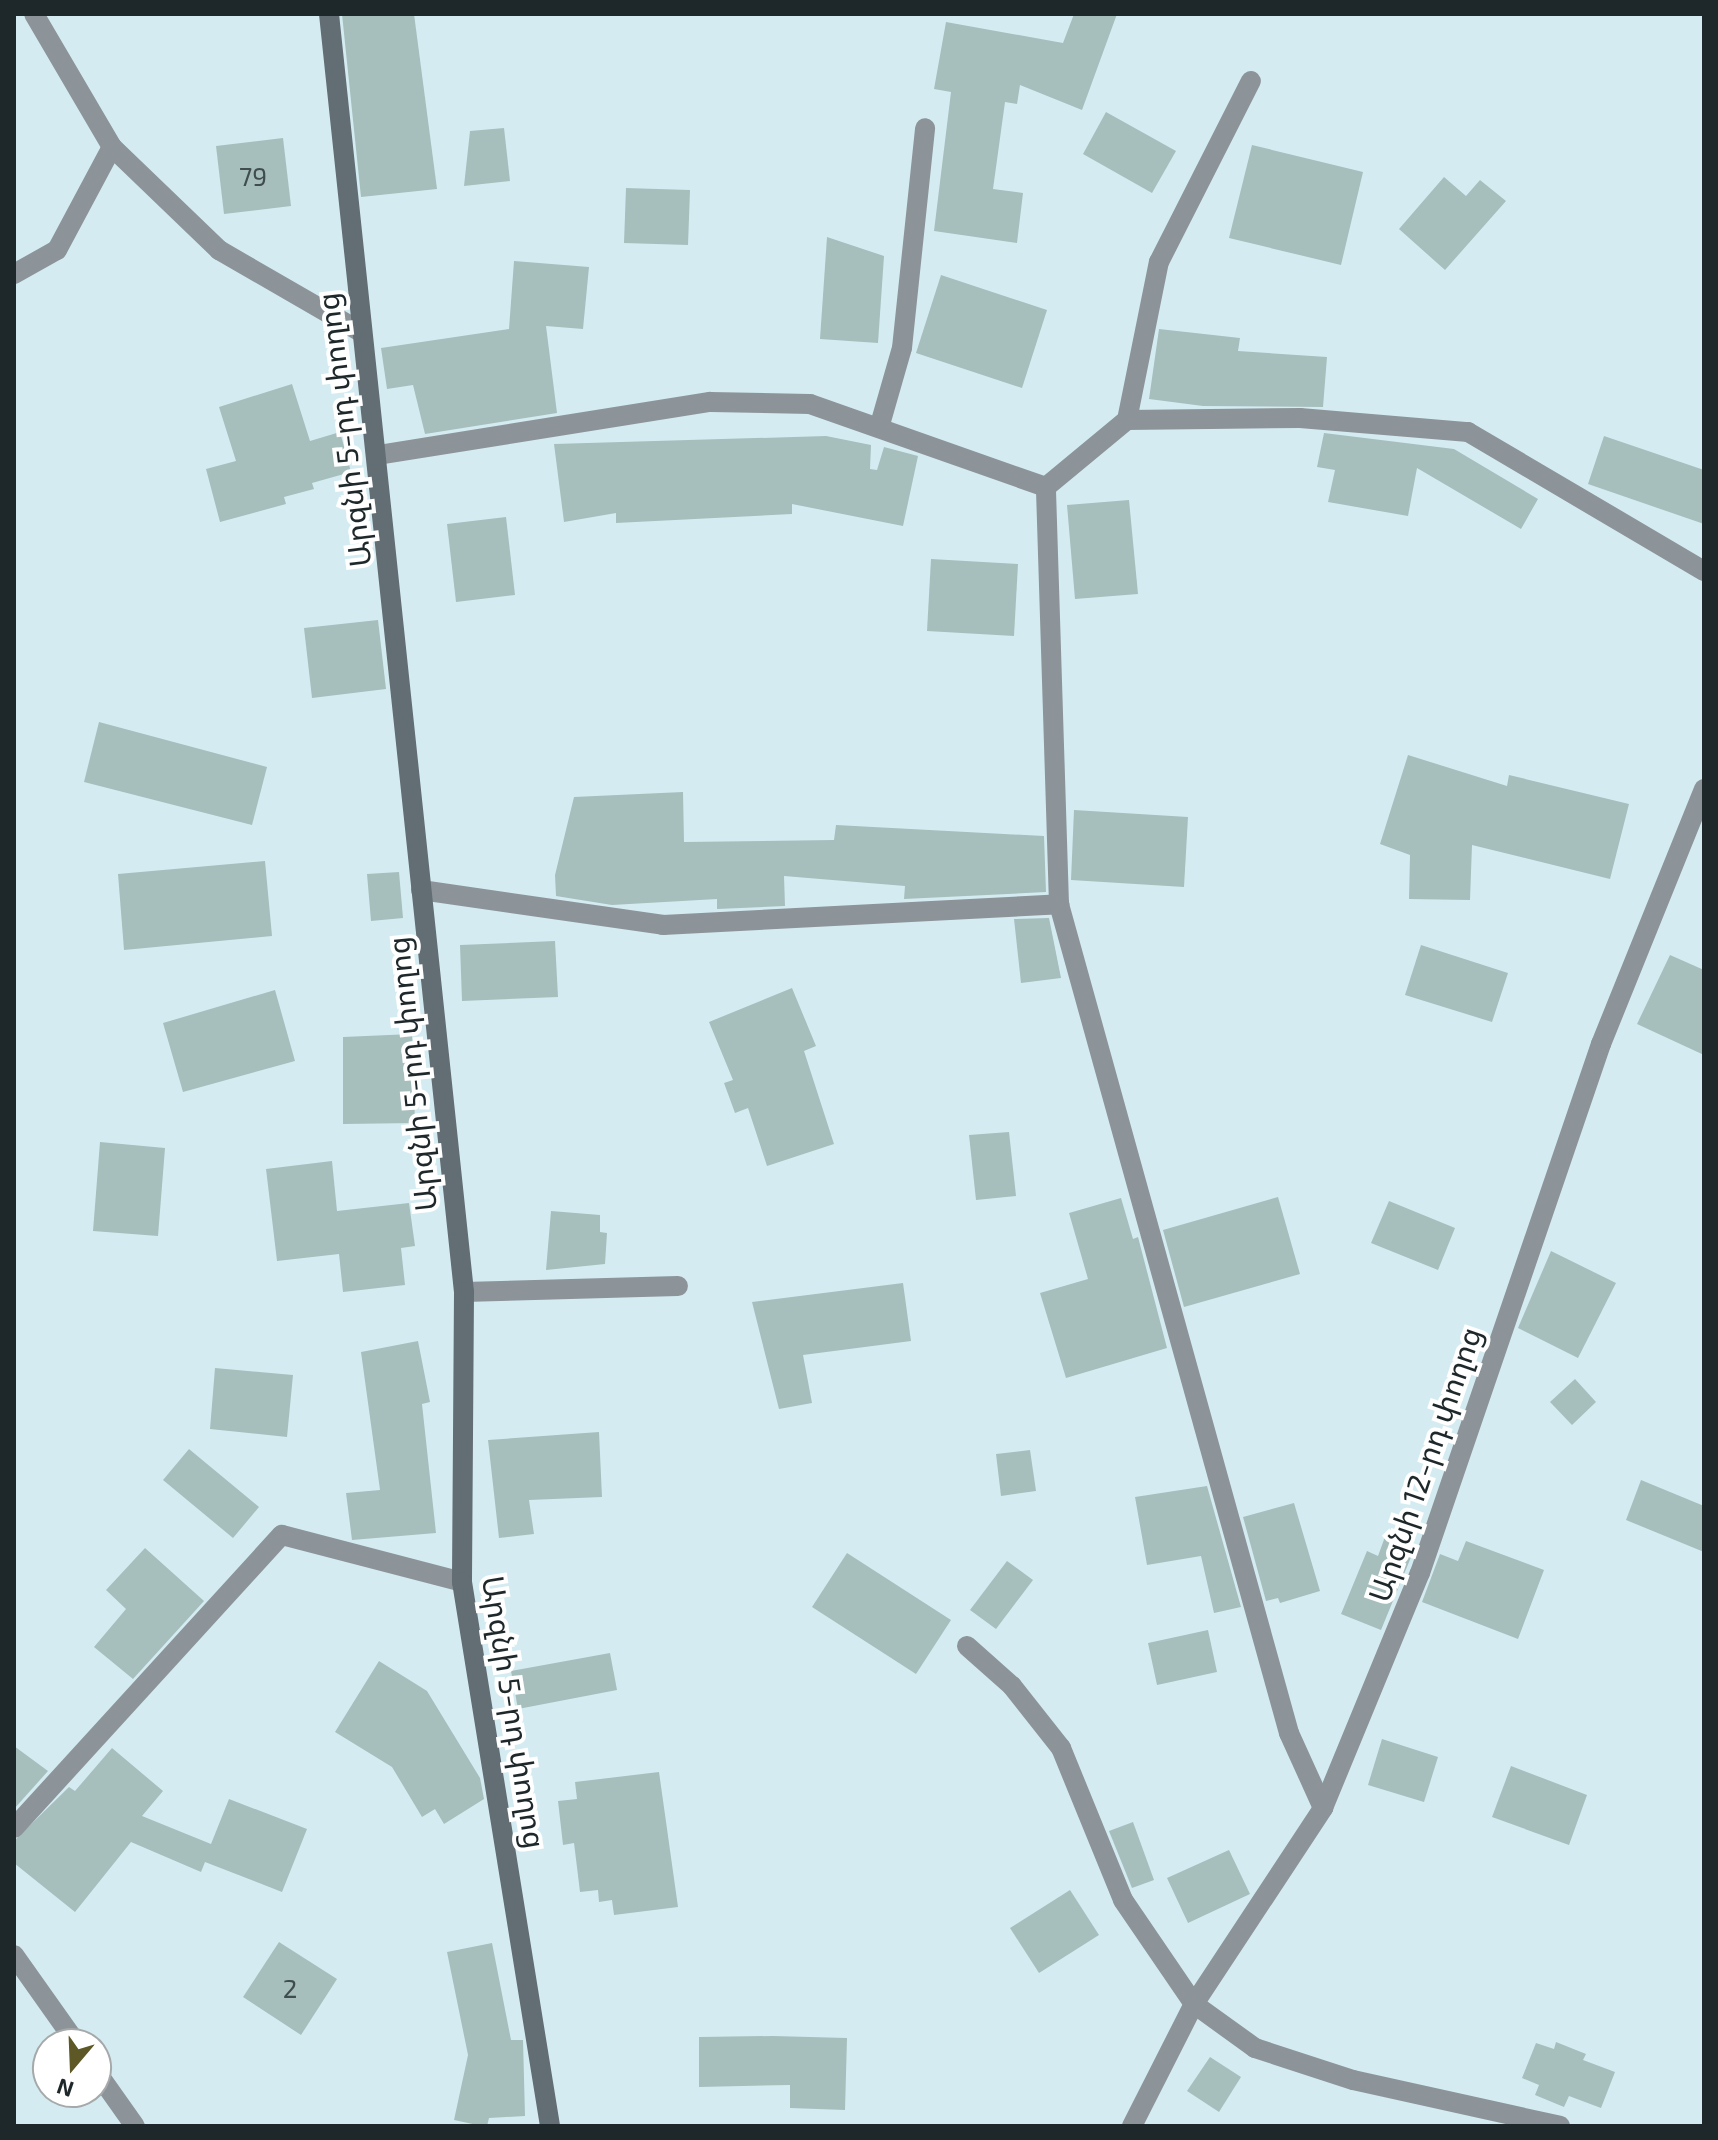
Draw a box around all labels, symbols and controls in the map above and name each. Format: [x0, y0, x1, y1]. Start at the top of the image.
house number: 79 [239, 160, 267, 192]
street label: Արզնի 5-րդ փողոց [308, 291, 378, 569]
street label: Արզնի 5-րդ փողոց [379, 935, 443, 1213]
street label: Արզնի 12-րդ փողոց [1360, 1322, 1488, 1606]
street label: Արզնի 5-րդ փողոց [476, 1573, 554, 1851]
house number: 2 [283, 1972, 297, 2004]
north arrow [32, 2028, 112, 2108]
text: N [53, 2074, 77, 2104]

